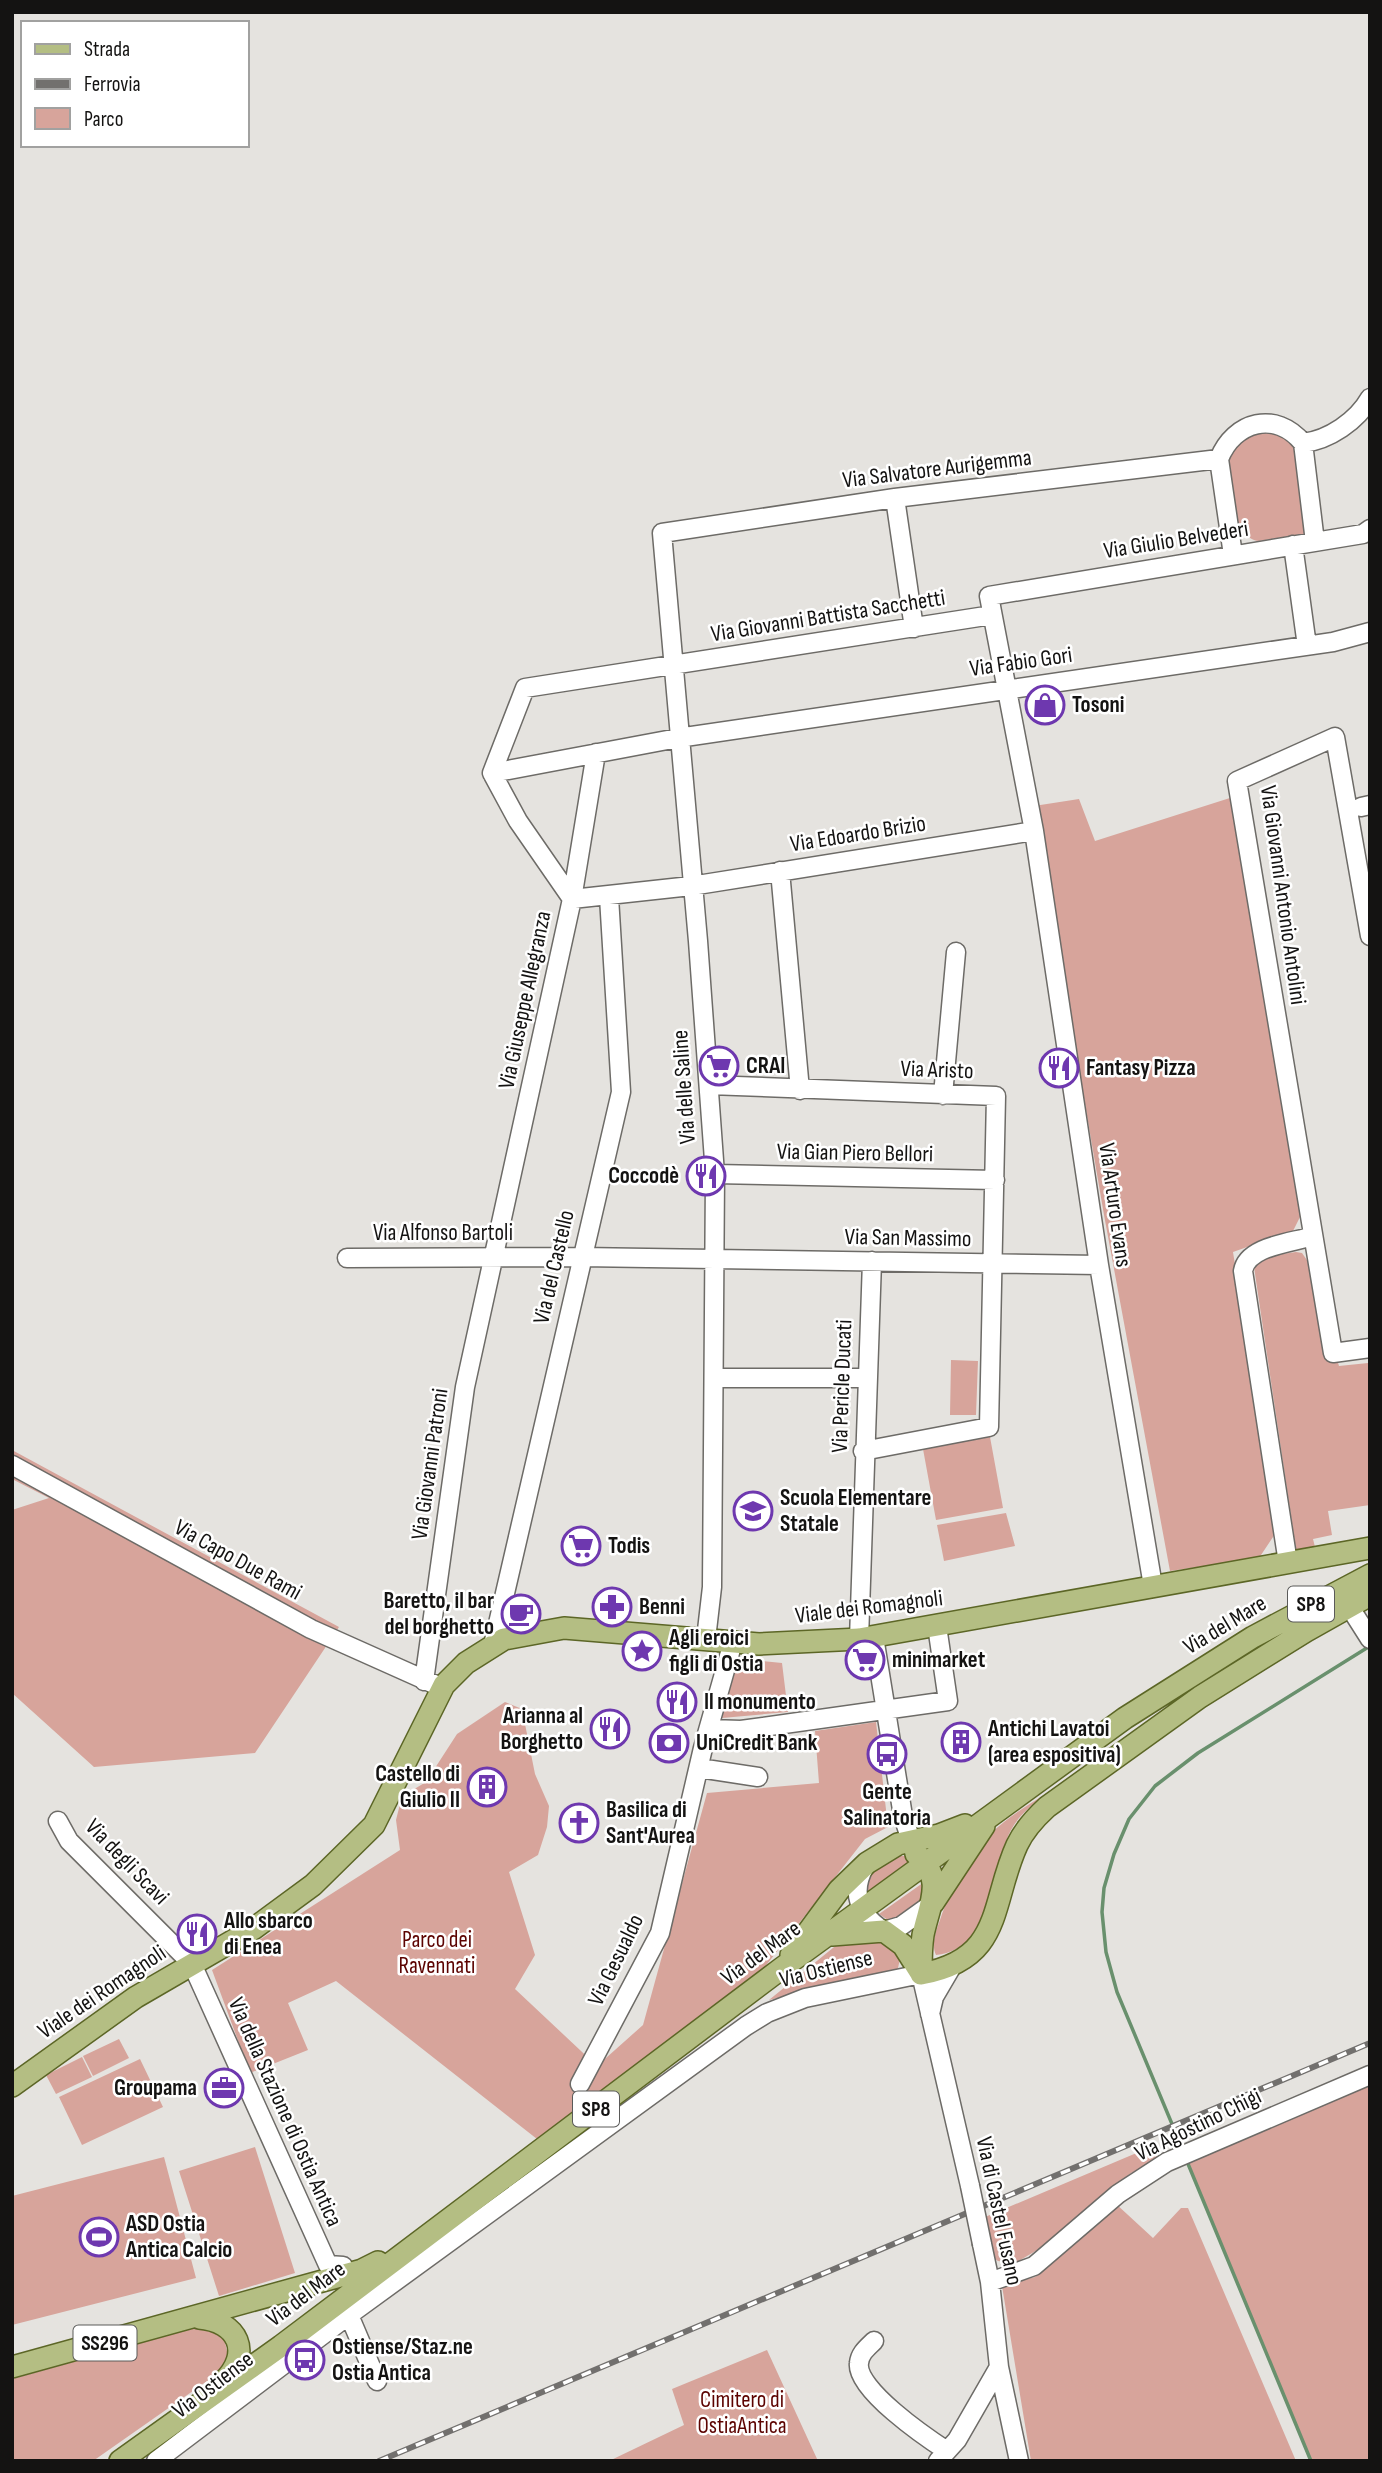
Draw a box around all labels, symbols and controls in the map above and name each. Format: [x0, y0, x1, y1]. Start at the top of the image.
legend [21, 21, 248, 147]
text: Strada [84, 37, 130, 62]
text: Ferrovia [84, 72, 141, 97]
text: Parco [84, 107, 123, 132]
street label: Via Salvatore Aurigemma [841, 444, 1033, 494]
street label: Via Giulio Belvederi [1102, 515, 1250, 565]
street label: Via Giovanni Battista Sacchetti [709, 584, 947, 648]
street label: Via Fabio Gori [968, 641, 1074, 683]
shop icon: Tosoni [1024, 684, 1066, 726]
place label: Tosoni [1072, 691, 1124, 719]
street label: Via Giovanni Antonio Antolini [1254, 784, 1312, 1006]
street label: Via Edoardo Brizio [788, 809, 928, 859]
street label: Via Giuseppe Allegranza [492, 908, 558, 1092]
street label: Via delle Saline [666, 1029, 702, 1145]
supermarket icon: CRAI [698, 1045, 740, 1087]
restaurant icon: Fantasy Pizza [1038, 1047, 1080, 1089]
place label: CRAI [746, 1052, 785, 1080]
place label: Fantasy Pizza [1086, 1054, 1196, 1082]
street label: Via Aristo [900, 1055, 974, 1085]
street label: Via Gian Piero Bellori [777, 1138, 933, 1168]
street label: Via Arturo Evans [1092, 1141, 1138, 1269]
restaurant icon: Coccodè [685, 1155, 727, 1197]
place label: Coccodè [608, 1162, 679, 1190]
street label: Via del Castello [527, 1207, 581, 1327]
street label: Via Alfonso Bartoli [373, 1219, 513, 1247]
street label: Via San Massimo [844, 1223, 972, 1253]
street label: Via Pericle Ducati [826, 1319, 858, 1453]
street label: Via Giovanni Patroni [406, 1387, 454, 1541]
place label: Scuola Elementare Statale [780, 1484, 931, 1538]
school or university icon: Scuola Elementare Statale [732, 1490, 774, 1532]
street label: Via Capo Due Rami [169, 1513, 307, 1607]
supermarket icon: Todis [560, 1525, 602, 1567]
place label: Todis [608, 1532, 650, 1560]
street label: Viale dei Romagnoli [794, 1584, 944, 1630]
pharmacy icon: Benni [591, 1586, 633, 1628]
road number: SP8 [1288, 1586, 1334, 1622]
place label: Baretto, il bar del borghetto [383, 1587, 494, 1641]
street label: Via del Mare [1178, 1589, 1272, 1661]
cafe icon: Baretto, il bar del borghetto [500, 1593, 542, 1635]
place label: Benni [639, 1593, 685, 1621]
place label: Agli eroici figli di Ostia [668, 1624, 763, 1678]
place icon: Agli eroici figli di Ostia [621, 1630, 663, 1672]
supermarket icon: minimarket [844, 1639, 886, 1681]
place label: minimarket [892, 1646, 986, 1674]
restaurant icon: Il monumento [656, 1681, 698, 1723]
place label: Il monumento [704, 1688, 816, 1716]
place label: Arianna al Borghetto [501, 1702, 583, 1756]
restaurant icon: Arianna al Borghetto [589, 1708, 631, 1750]
place label: Antichi Lavatoi (area espositiva) [987, 1715, 1121, 1769]
building icon: Antichi Lavatoi (area espositiva) [940, 1721, 982, 1763]
bank icon: UniCredit Bank [648, 1722, 690, 1764]
place label: UniCredit Bank [696, 1729, 818, 1757]
bus stop icon: Gente Salinatoria [866, 1733, 908, 1775]
place label: Castello di Giulio II [375, 1760, 460, 1814]
building icon: Castello di Giulio II [466, 1766, 508, 1808]
place label: Gente Salinatoria [843, 1778, 931, 1832]
place label: Basilica di Sant'Aurea [606, 1796, 695, 1850]
church icon: Basilica di Sant'Aurea [558, 1802, 600, 1844]
street label: Via degli Scavi [79, 1813, 175, 1911]
place label: Allo sbarco di Enea [223, 1907, 313, 1961]
street label: Via Gesualdo [582, 1910, 650, 2010]
restaurant icon: Allo sbarco di Enea [176, 1913, 218, 1955]
street label: Via del Mare [716, 1915, 806, 1991]
park label: Parco dei Ravennati [399, 1926, 475, 1980]
street label: Viale dei Romagnoli [33, 1939, 171, 2045]
street label: Via Ostiense [777, 1944, 875, 1994]
street label: Via della Stazione di Ostia Antica [222, 1993, 348, 2231]
office icon: Groupama [203, 2067, 245, 2109]
place label: Groupama [114, 2074, 197, 2102]
street label: Via Agostino Chigi [1130, 2082, 1266, 2168]
road number: SP8 [573, 2092, 619, 2126]
street label: Via di Castel Fusano [970, 2134, 1028, 2288]
place label: ASD Ostia Antica Calcio [125, 2210, 232, 2264]
sports icon: ASD Ostia Antica Calcio [78, 2216, 120, 2258]
street label: Via del Mare [261, 2255, 351, 2333]
road number: SS296 [74, 2326, 136, 2360]
place label: Ostiense/Staz.ne Ostia Antica [332, 2333, 473, 2387]
bus stop icon: Ostiense/Staz.ne Ostia Antica [284, 2339, 326, 2381]
street label: Via Ostiense [167, 2345, 259, 2425]
park label: Cimitero di OstiaAntica [697, 2386, 787, 2440]

